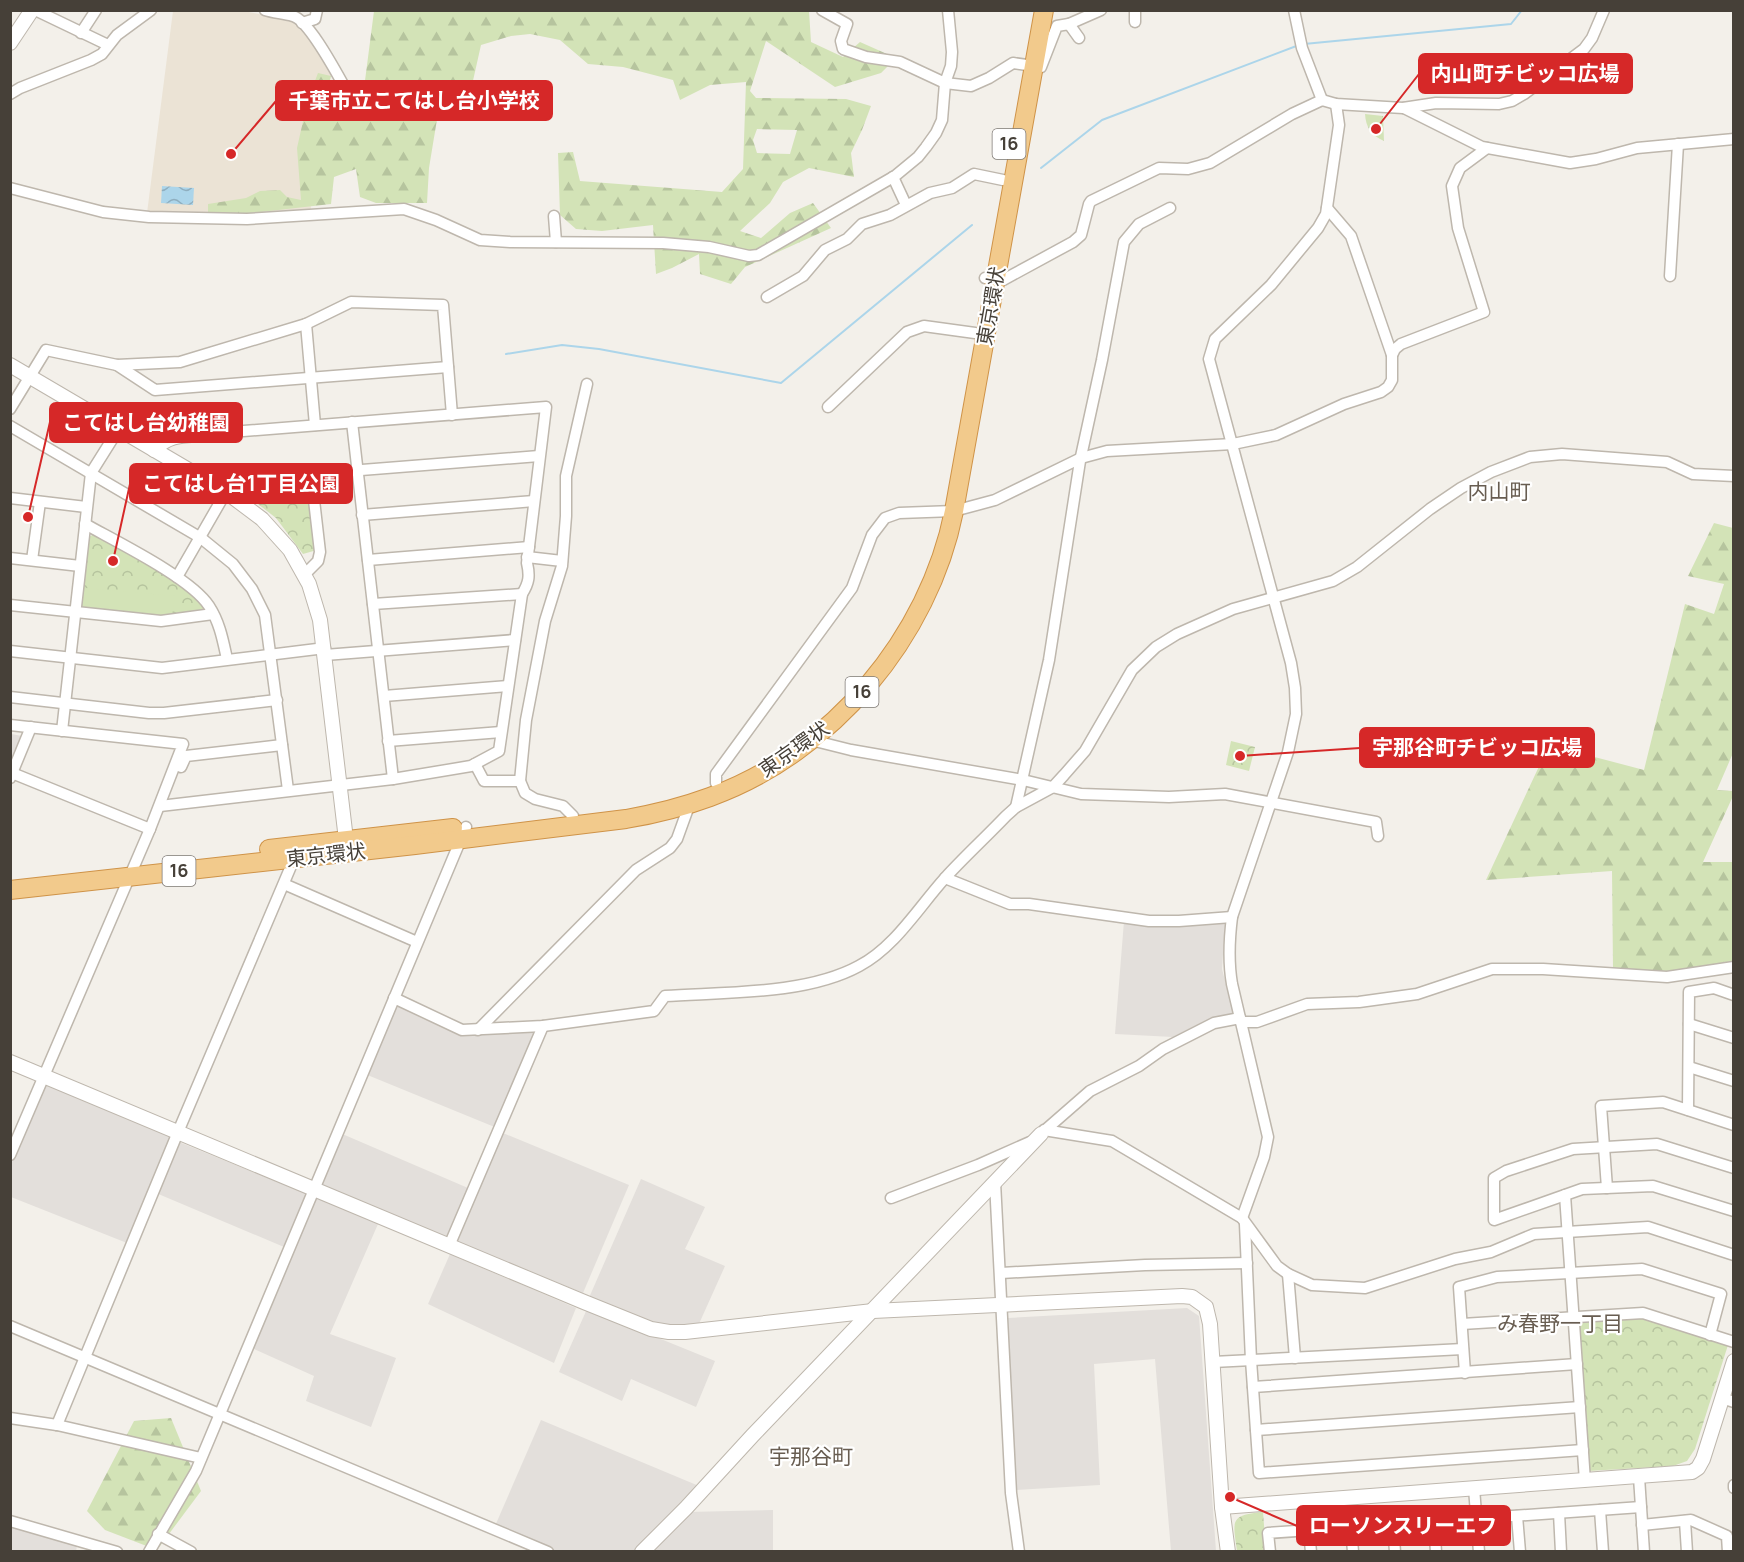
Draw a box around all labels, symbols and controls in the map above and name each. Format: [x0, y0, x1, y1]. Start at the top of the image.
callout: 内山町チビッコ広場 [1419, 54, 1632, 93]
text: 内山町チビッコ広場 [1431, 59, 1620, 87]
callout: 千葉市立こてはし台小学校 [276, 81, 552, 120]
text: 千葉市立こてはし台小学校 [288, 86, 540, 114]
road number: 16 [992, 129, 1026, 159]
street label: 東京環状 [970, 264, 1011, 348]
callout: こてはし台幼稚園 [50, 403, 242, 442]
text: こてはし台幼稚園 [62, 408, 230, 436]
callout: こてはし台1丁目公園 [130, 464, 352, 503]
text: こてはし台1丁目公園 [142, 469, 340, 497]
district label: 内山町 [1468, 477, 1531, 505]
road number: 16 [846, 677, 878, 707]
street label: 東京環状 [753, 715, 834, 783]
callout: 宇那谷町チビッコ広場 [1360, 728, 1594, 767]
text: 宇那谷町チビッコ広場 [1372, 733, 1582, 761]
street label: 東京環状 [285, 837, 367, 872]
road number: 16 [162, 856, 195, 886]
district label: み春野一丁目 [1497, 1309, 1623, 1337]
district label: 宇那谷町 [769, 1442, 853, 1470]
callout: ローソンスリーエフ [1297, 1506, 1510, 1545]
text: ローソンスリーエフ [1309, 1511, 1497, 1539]

